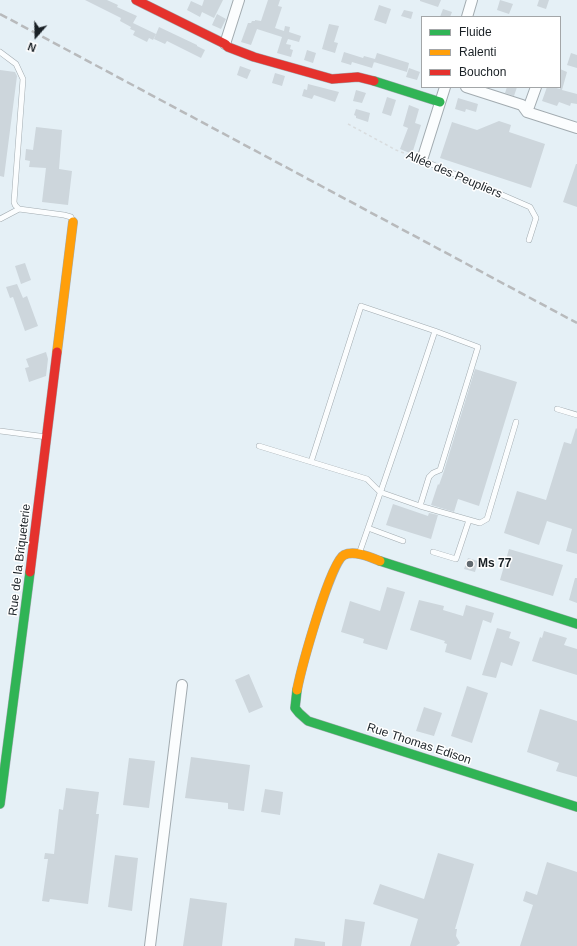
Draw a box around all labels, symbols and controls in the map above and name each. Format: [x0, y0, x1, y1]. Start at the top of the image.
north arrow [16, 16, 56, 56]
legend [421, 16, 561, 88]
text: Fluide [459, 25, 492, 39]
text: N [26, 40, 38, 54]
text: Ralenti [459, 45, 496, 59]
text: Bouchon [459, 65, 506, 79]
street label: Allée des Peupliers [404, 148, 504, 202]
street label: Rue de la Briqueterie [6, 503, 34, 617]
place label: Ms 77 [478, 557, 511, 571]
marker: Ms 77 [465, 559, 475, 569]
street label: Rue Thomas Edison [365, 720, 473, 768]

